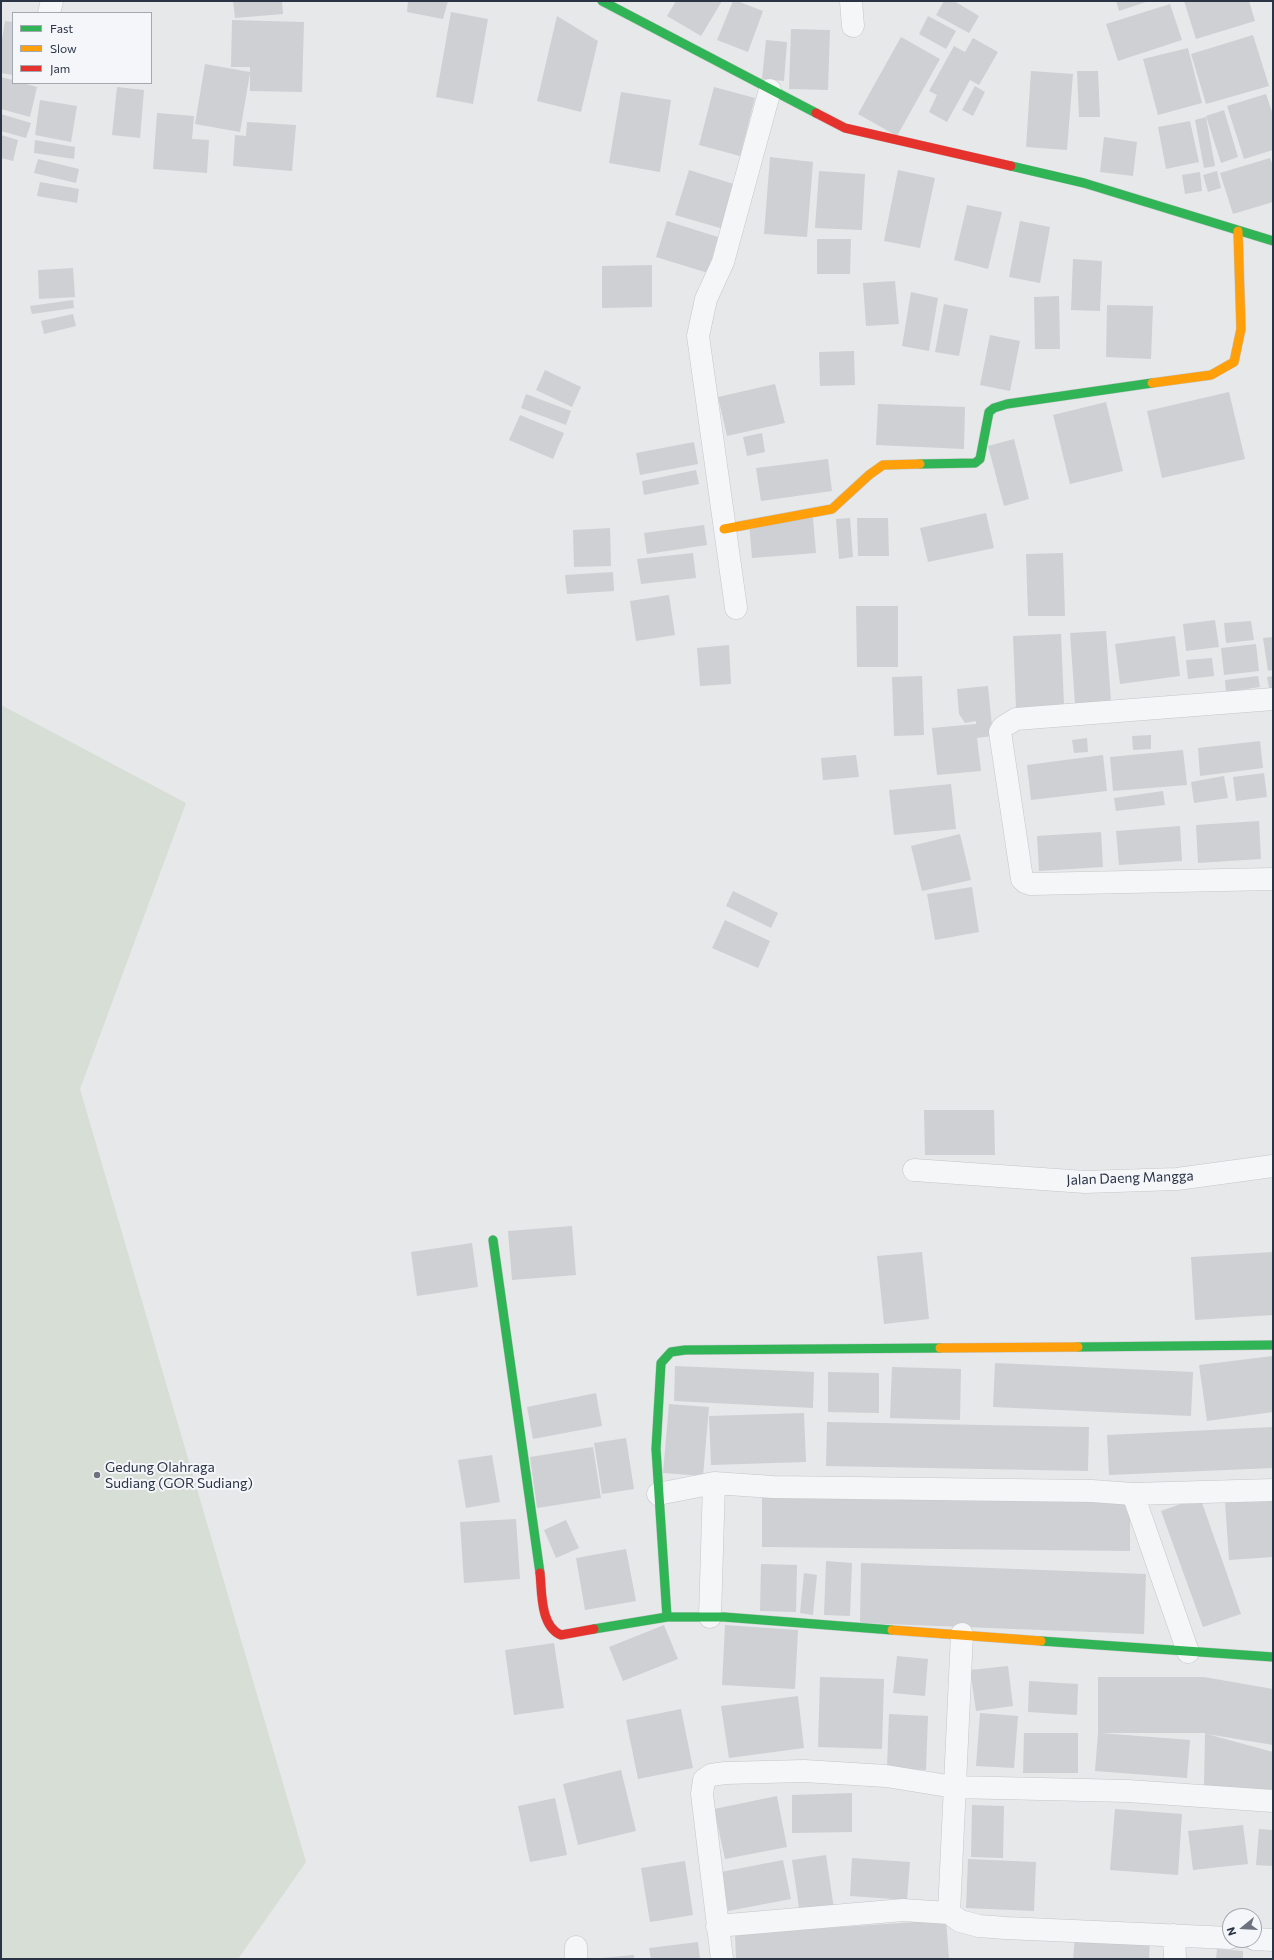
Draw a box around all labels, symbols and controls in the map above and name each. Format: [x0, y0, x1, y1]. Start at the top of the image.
legend [12, 12, 152, 84]
text: Fast [50, 21, 73, 35]
text: Slow [50, 41, 77, 55]
text: Jam [50, 61, 70, 75]
street label: Jalan Daeng Mangga [1066, 1167, 1194, 1189]
place label: Gedung Olahraga Sudiang (GOR Sudiang) [105, 1459, 253, 1492]
marker: Gedung Olahraga Sudiang (GOR Sudiang) [92, 1470, 102, 1480]
north arrow [1222, 1908, 1262, 1948]
text: N [1224, 1926, 1239, 1938]

